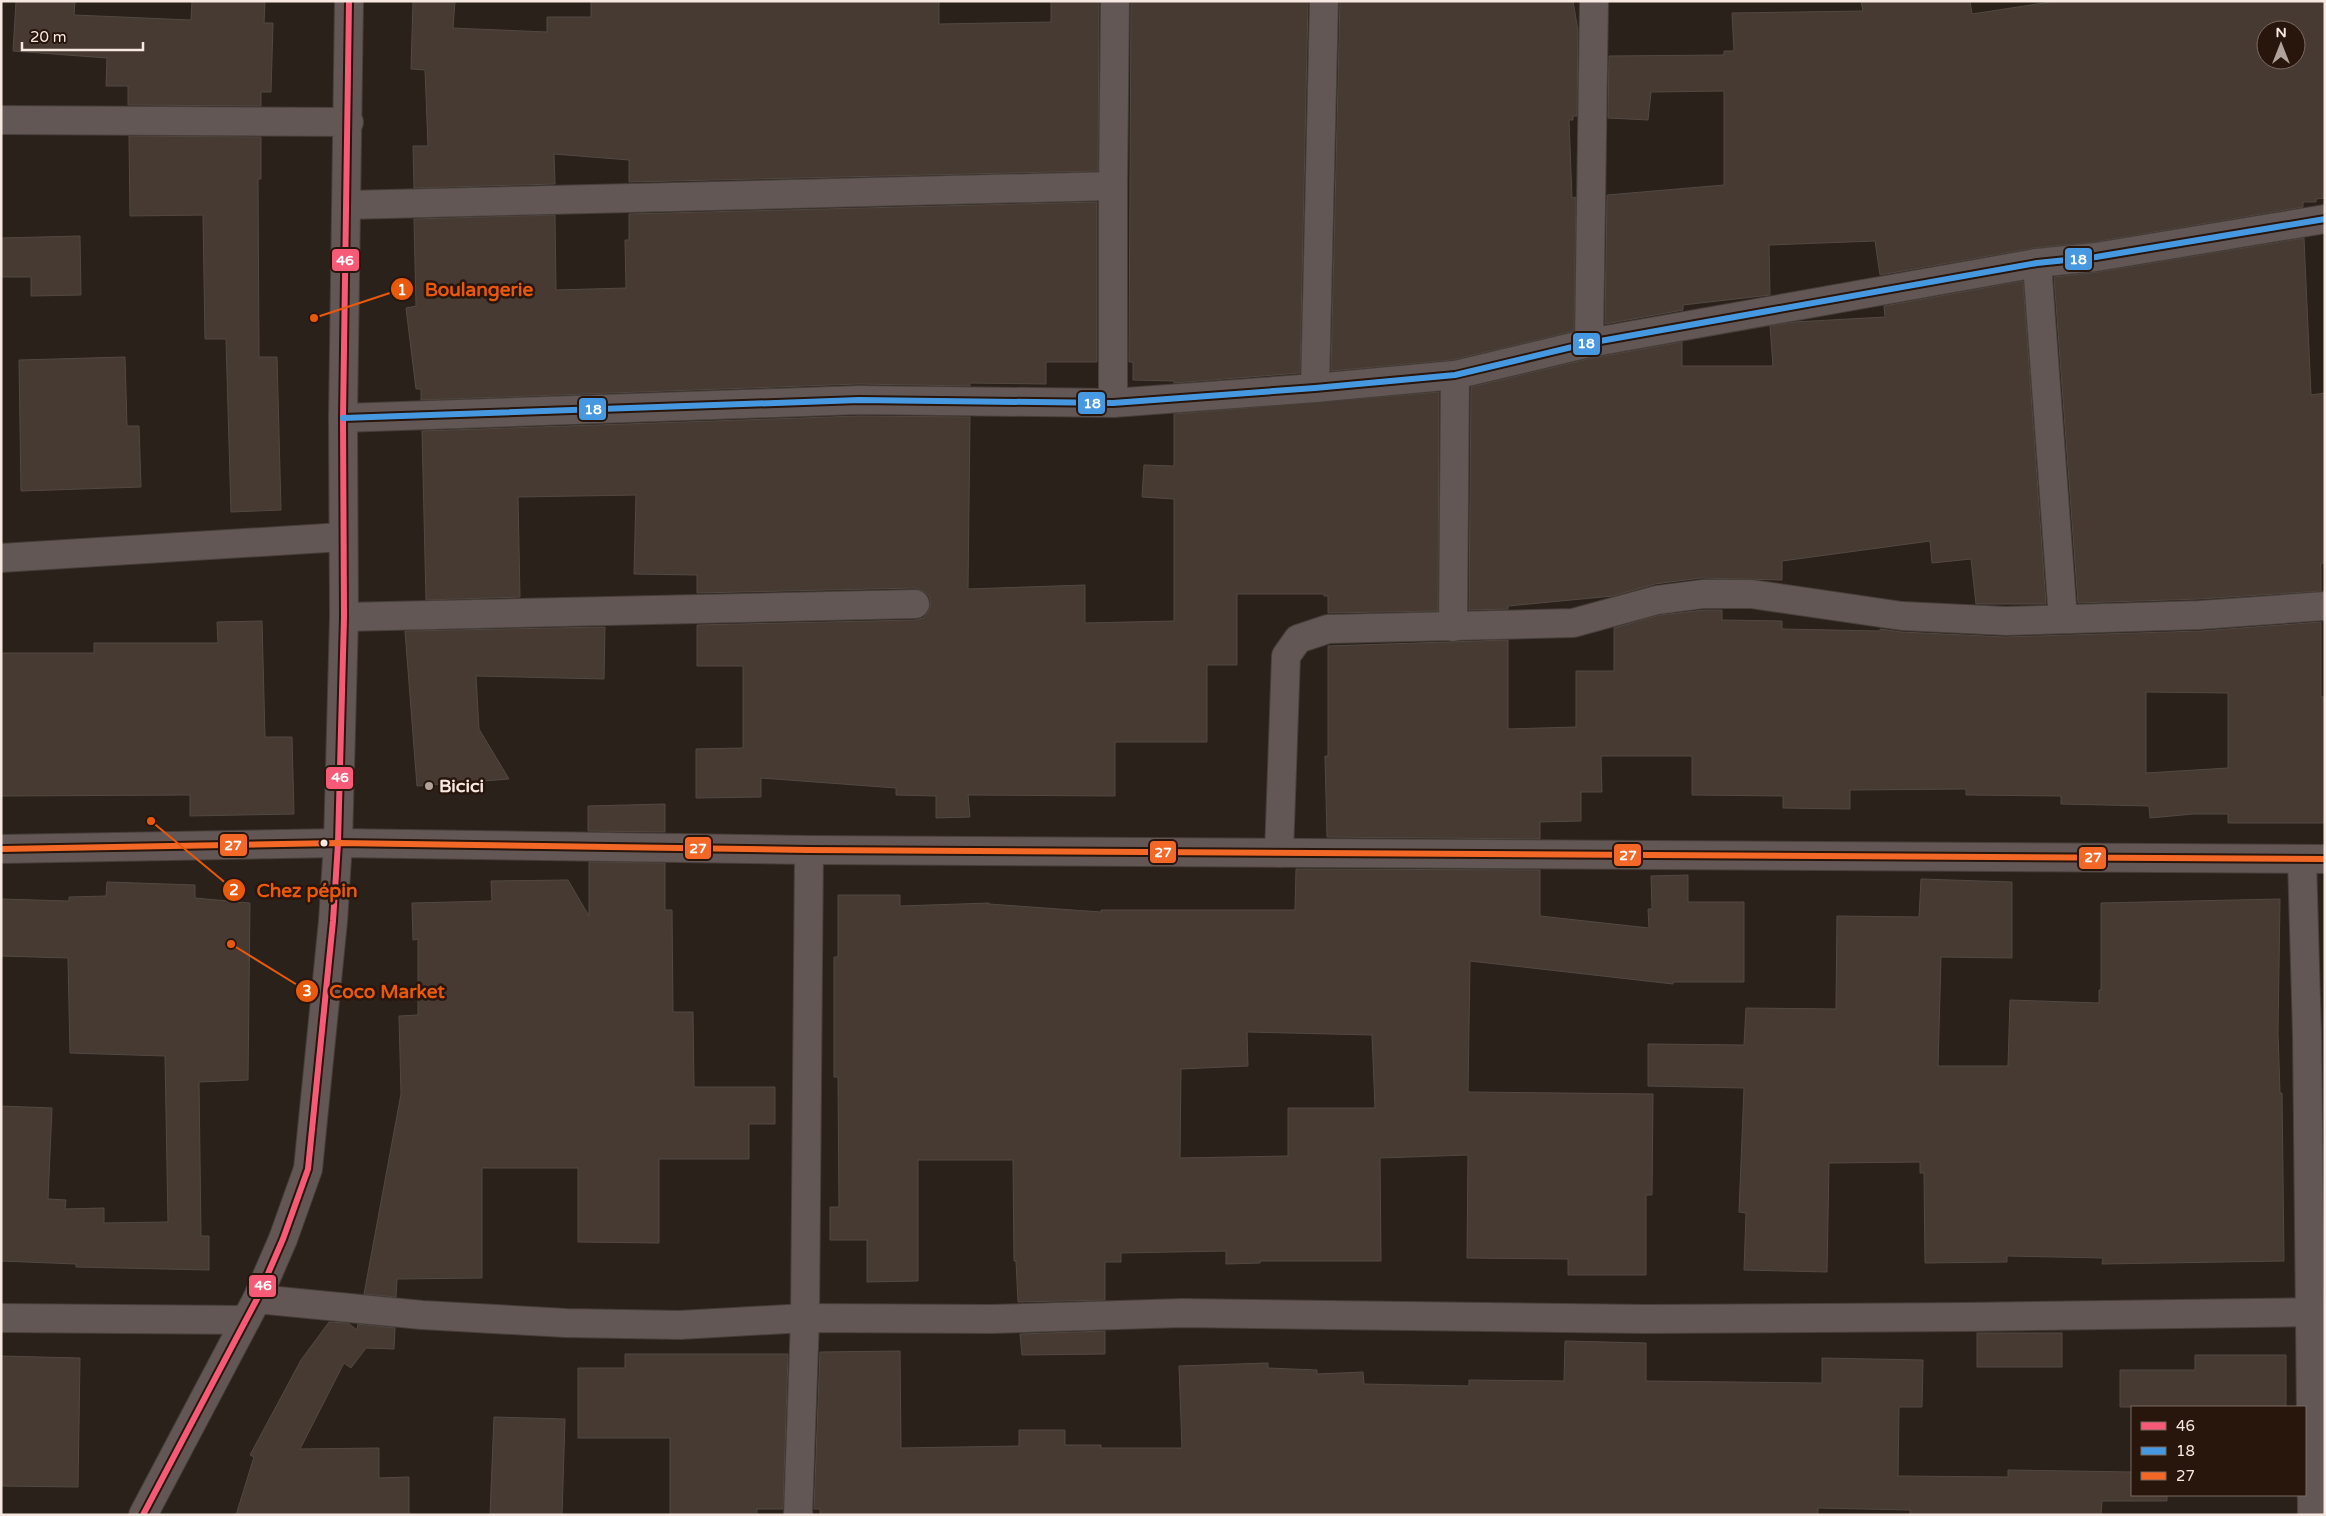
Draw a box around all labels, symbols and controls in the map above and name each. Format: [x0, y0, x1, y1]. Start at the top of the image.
scale bar [22, 20, 144, 52]
north arrow [2256, 20, 2306, 70]
text: N [2275, 24, 2287, 41]
text: 20 m [30, 28, 67, 46]
line badge: 18 [2064, 247, 2093, 271]
line badge: 46 [331, 248, 360, 272]
text: 18 [2069, 251, 2087, 268]
text: 46 [336, 252, 354, 269]
callout: Boulangerie [389, 272, 543, 306]
text: Boulangerie [425, 279, 534, 302]
text: 1 [397, 281, 407, 299]
line badge: 18 [1572, 332, 1601, 356]
text: 18 [1577, 335, 1595, 352]
line badge: 18 [1077, 391, 1106, 415]
text: 18 [1083, 395, 1101, 412]
line badge: 18 [578, 397, 607, 421]
text: 18 [584, 401, 602, 418]
line badge: 46 [325, 766, 354, 790]
text: 46 [331, 769, 349, 786]
place label: Bicici [439, 775, 484, 797]
marker: Bicici [423, 780, 435, 792]
line badge: 27 [219, 833, 248, 857]
line badge: 27 [684, 836, 712, 860]
text: 27 [224, 837, 242, 854]
unlabelled marker [319, 838, 329, 848]
text: 27 [689, 840, 707, 857]
line badge: 27 [1149, 840, 1177, 864]
line badge: 27 [1613, 843, 1642, 867]
text: 27 [1154, 844, 1172, 861]
line badge: 27 [2078, 846, 2107, 870]
text: 27 [1619, 847, 1637, 864]
text: 27 [2084, 849, 2102, 866]
callout: Chez pépin [221, 873, 367, 907]
text: Chez pépin [257, 880, 357, 903]
text: 2 [229, 881, 239, 899]
callout: Coco Market [294, 974, 455, 1008]
text: Coco Market [329, 981, 445, 1003]
text: 3 [302, 982, 312, 1000]
line badge: 46 [248, 1274, 277, 1298]
text: 46 [254, 1277, 272, 1294]
legend [2131, 1406, 2306, 1496]
text: 46 [2176, 1417, 2195, 1435]
text: 18 [2176, 1442, 2195, 1460]
text: 27 [2176, 1467, 2195, 1485]

